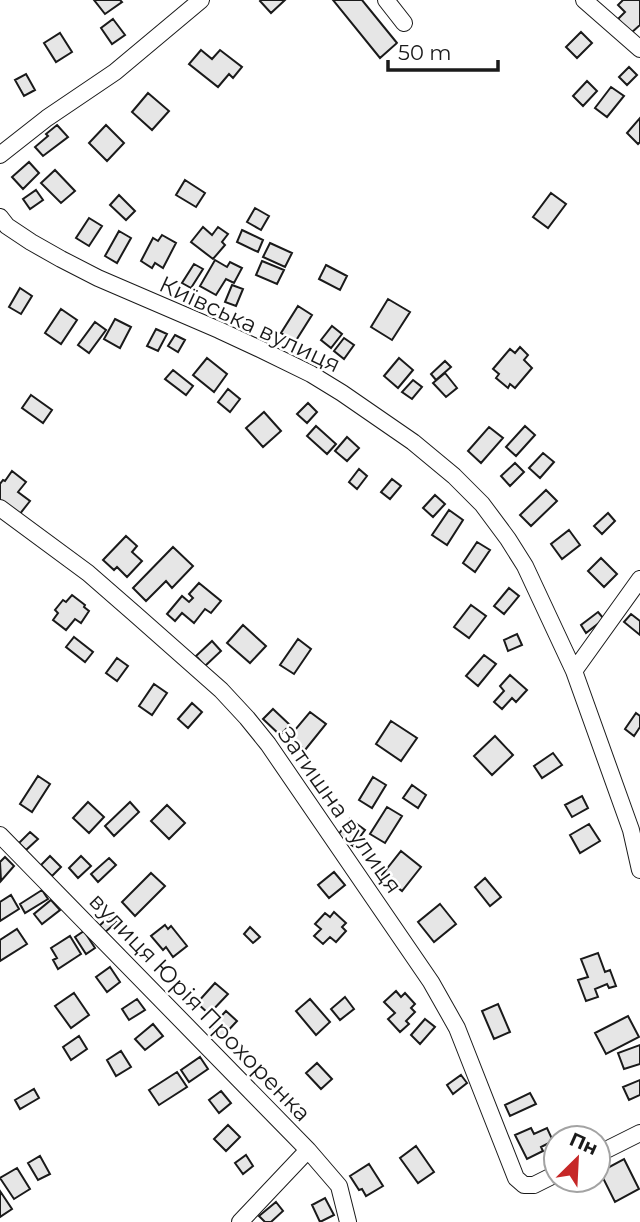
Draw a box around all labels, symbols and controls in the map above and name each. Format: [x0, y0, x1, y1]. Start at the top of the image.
scale bar [388, 28, 498, 72]
text: 50 m [398, 40, 452, 65]
street label: Київська вулиця [155, 270, 345, 378]
street label: Затишна вулиця [272, 721, 408, 899]
street label: вулиця Юрія Прохоренка [83, 887, 317, 1127]
north arrow [542, 1124, 612, 1194]
text: Пн [566, 1128, 601, 1160]

